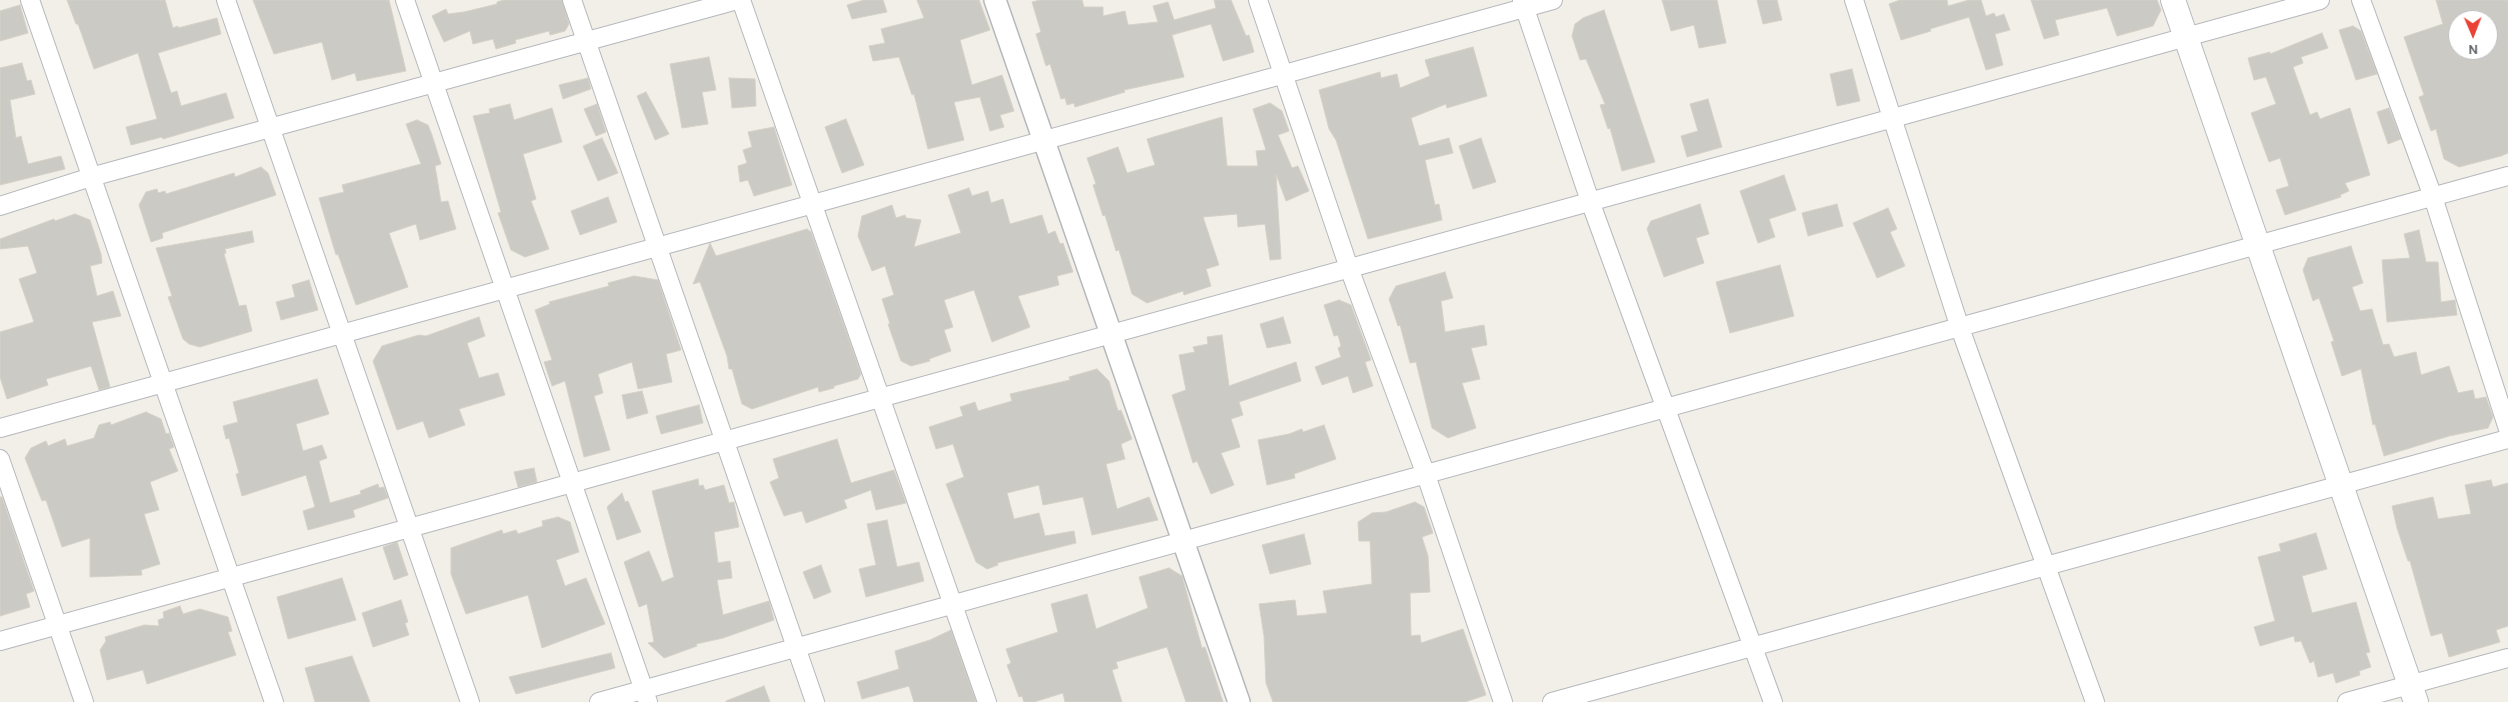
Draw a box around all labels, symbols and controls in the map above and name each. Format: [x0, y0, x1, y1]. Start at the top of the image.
north arrow [2448, 10, 2498, 60]
text: N [2468, 41, 2478, 58]

